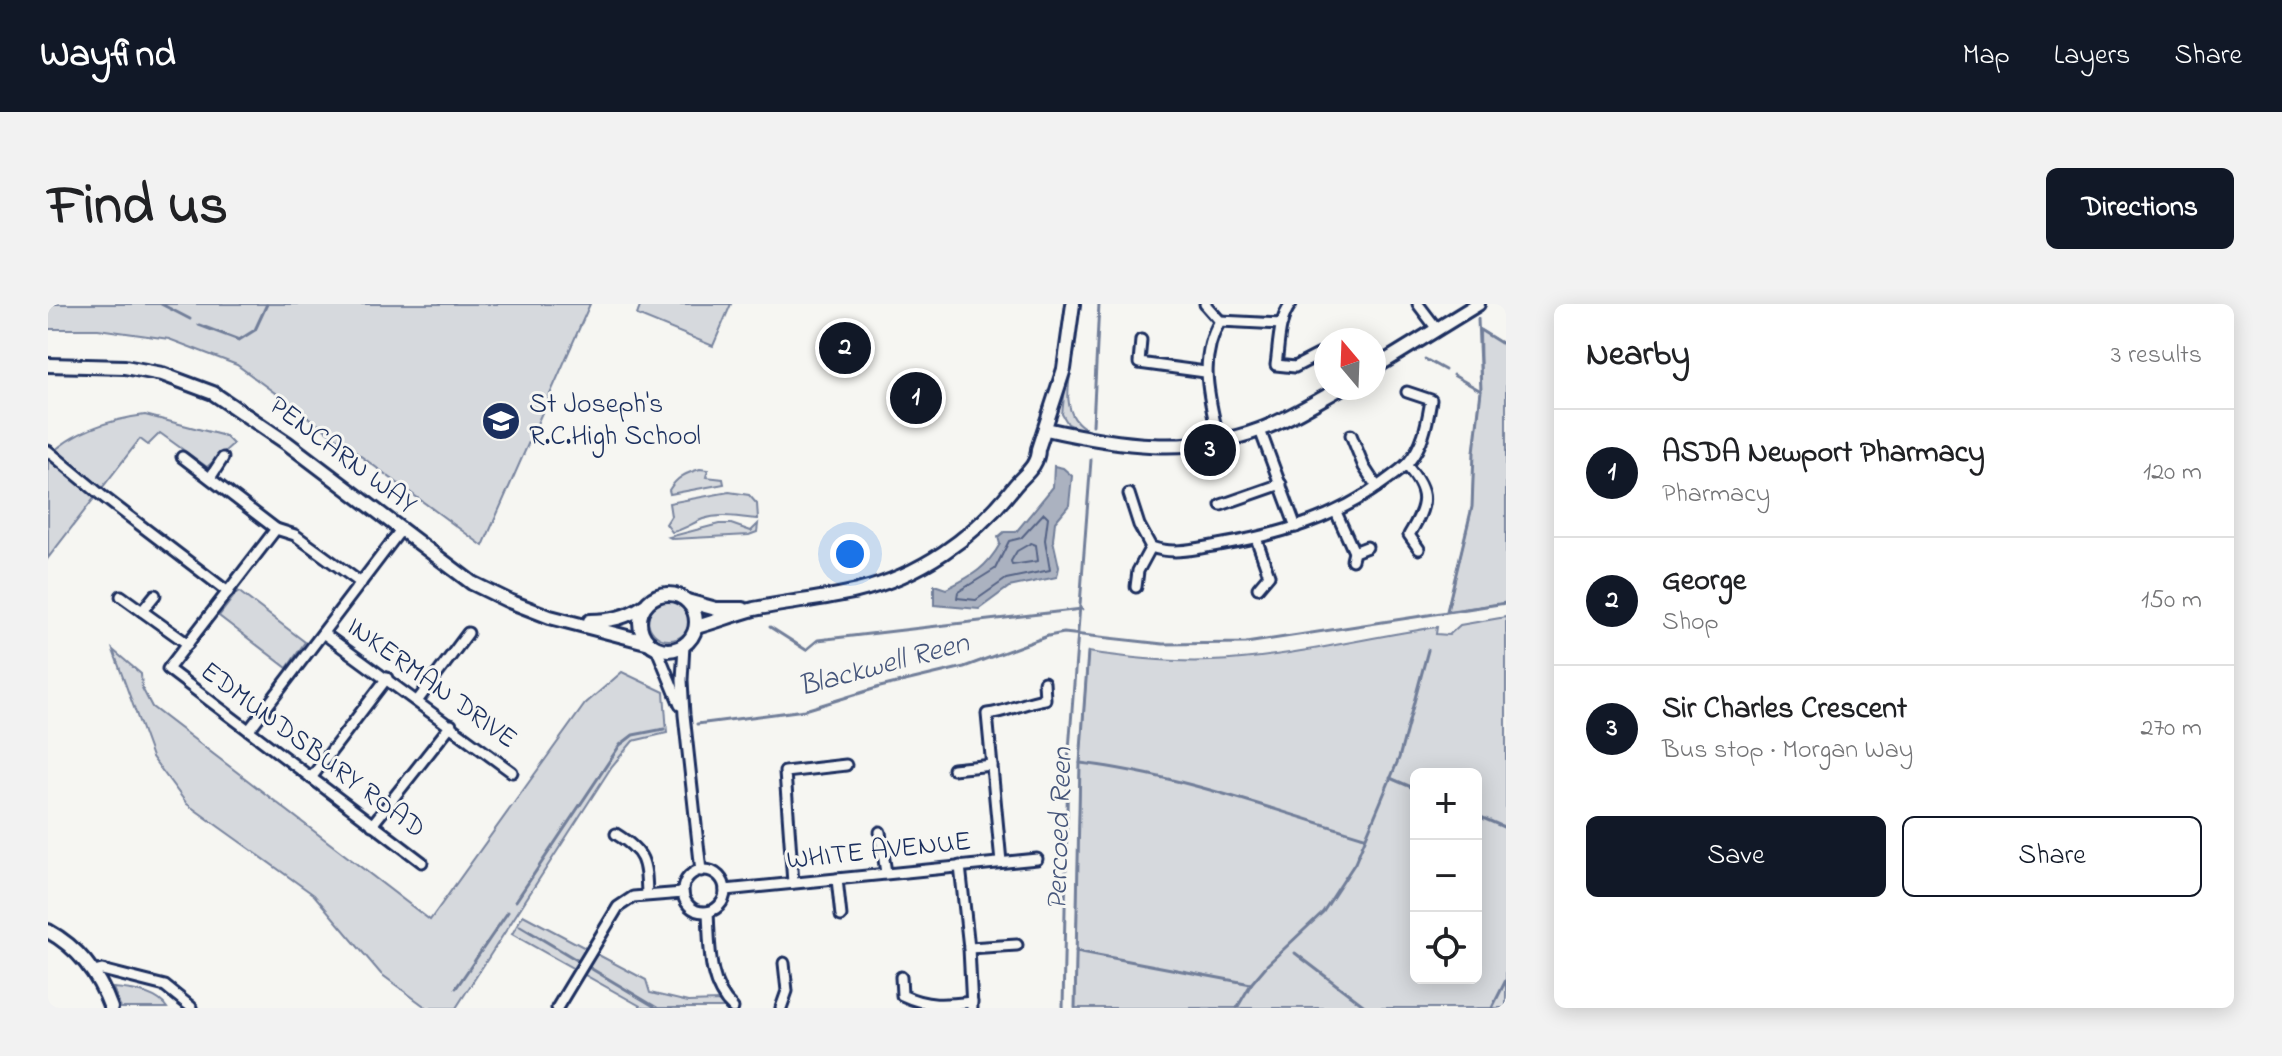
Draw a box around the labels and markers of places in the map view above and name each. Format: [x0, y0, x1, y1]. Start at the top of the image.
pin: 2 [819, 318, 871, 378]
pin: 1 [890, 368, 942, 428]
place label: St Joseph's R.C.High School [529, 385, 701, 458]
school or university icon: St Joseph's R.C.High School [480, 400, 522, 442]
pin: 3 [1184, 420, 1236, 480]

